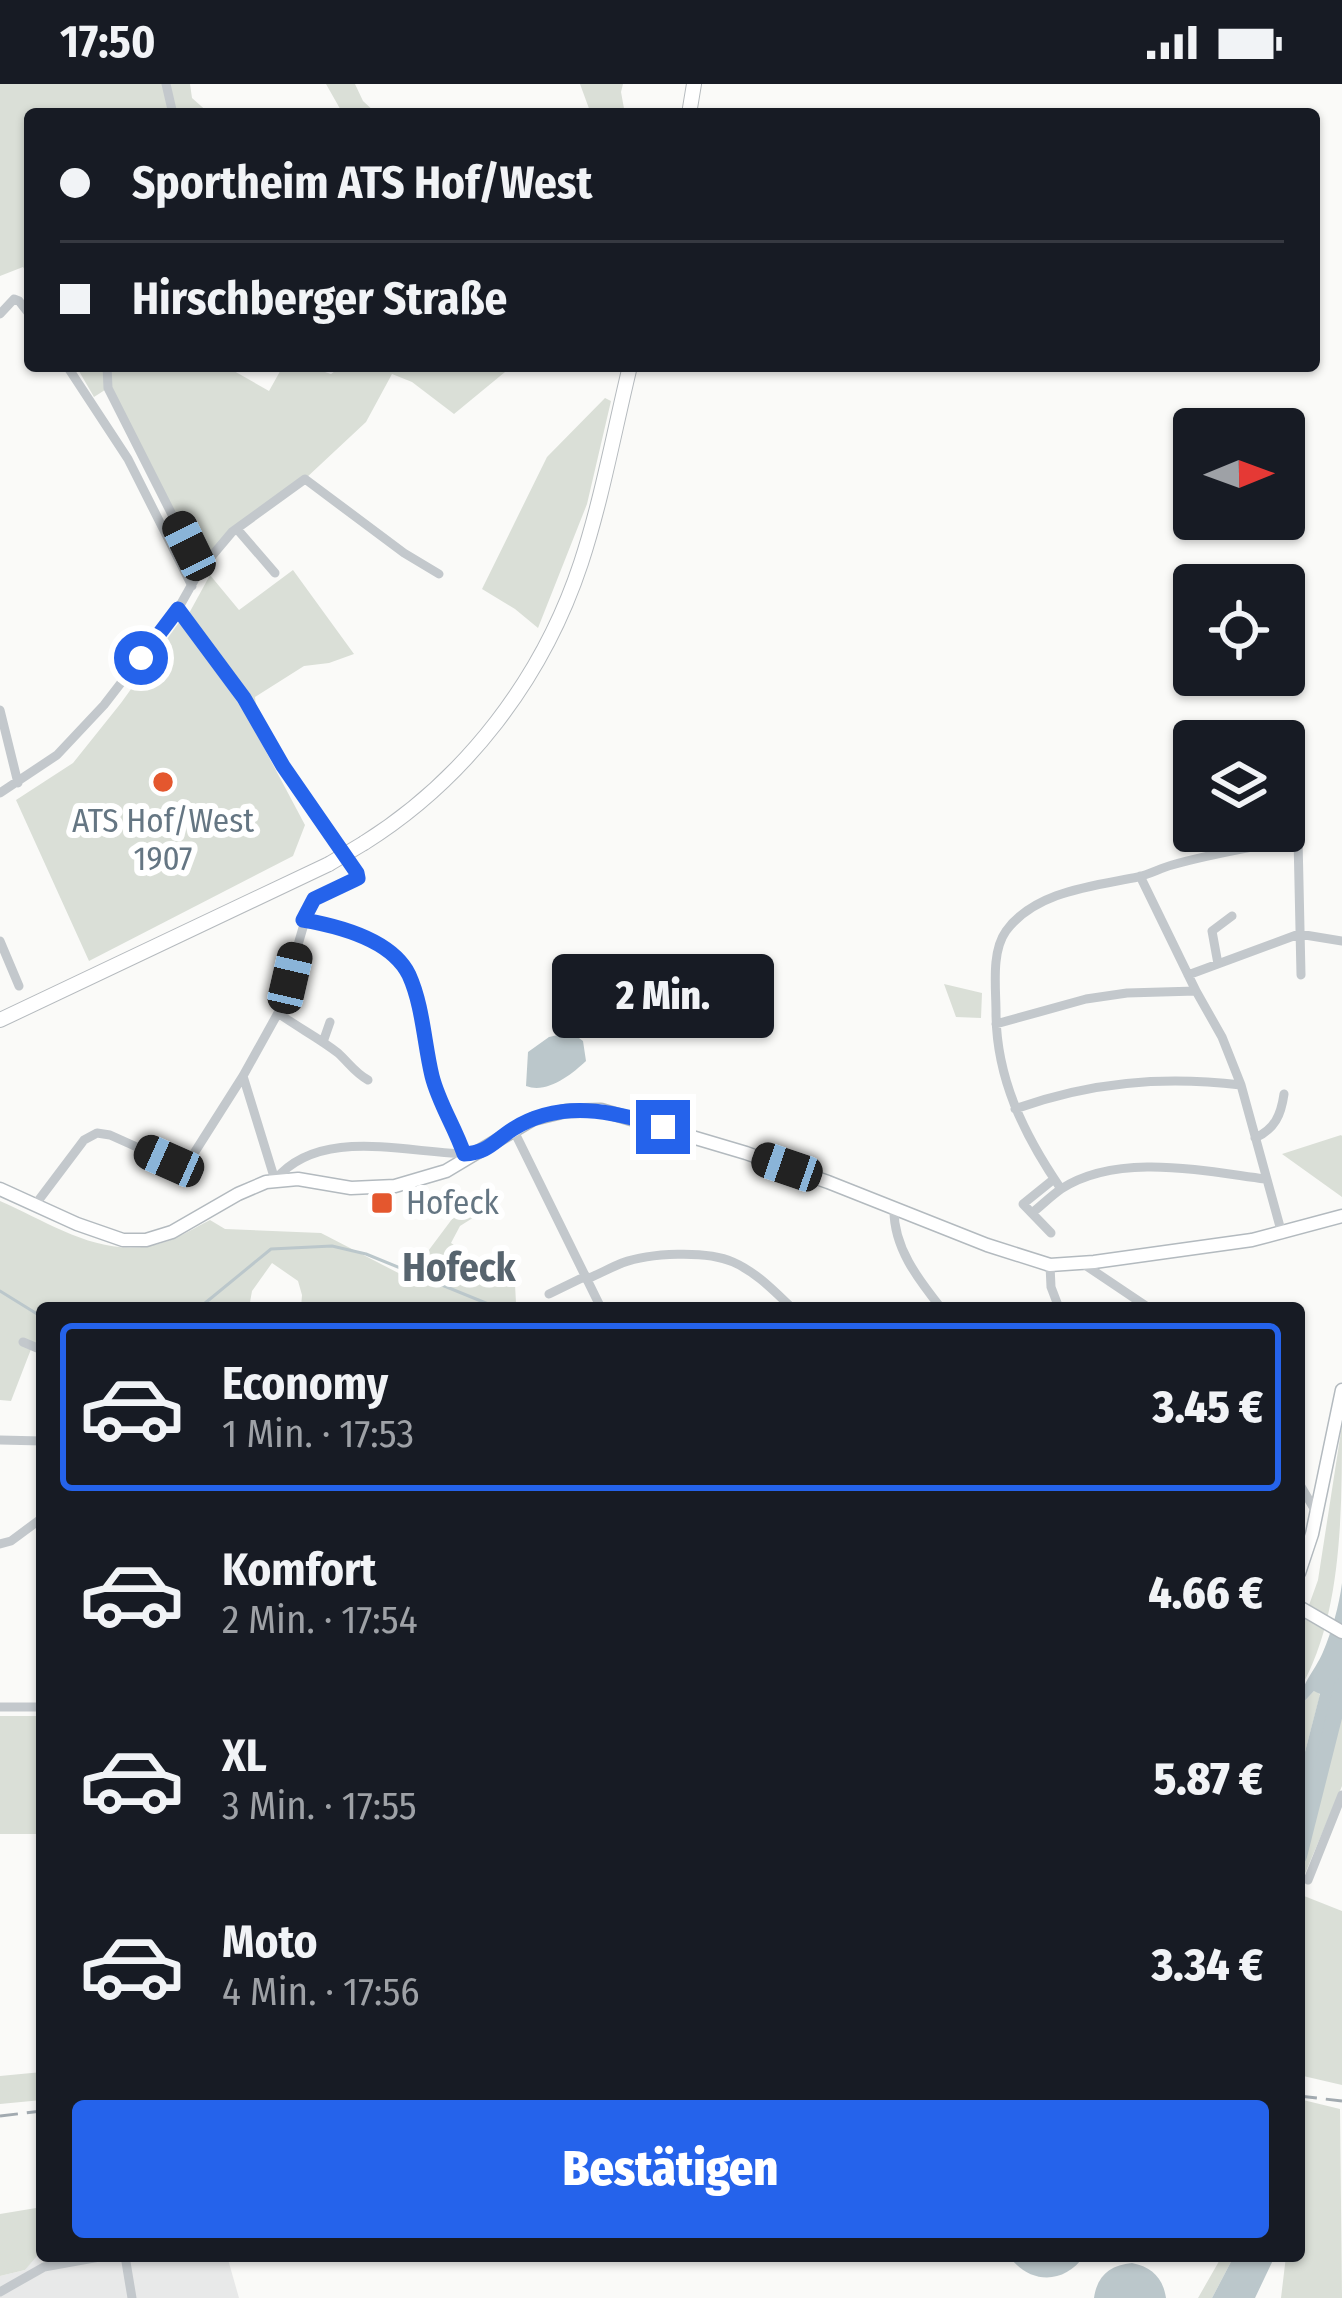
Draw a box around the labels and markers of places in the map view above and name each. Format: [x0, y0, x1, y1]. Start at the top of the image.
marker: ATS Hof/West 1907 [150, 769, 176, 795]
place label: ATS Hof/West 1907 [72, 801, 254, 879]
place label: Hofeck [406, 1183, 500, 1223]
marker: Hofeck [369, 1190, 395, 1216]

